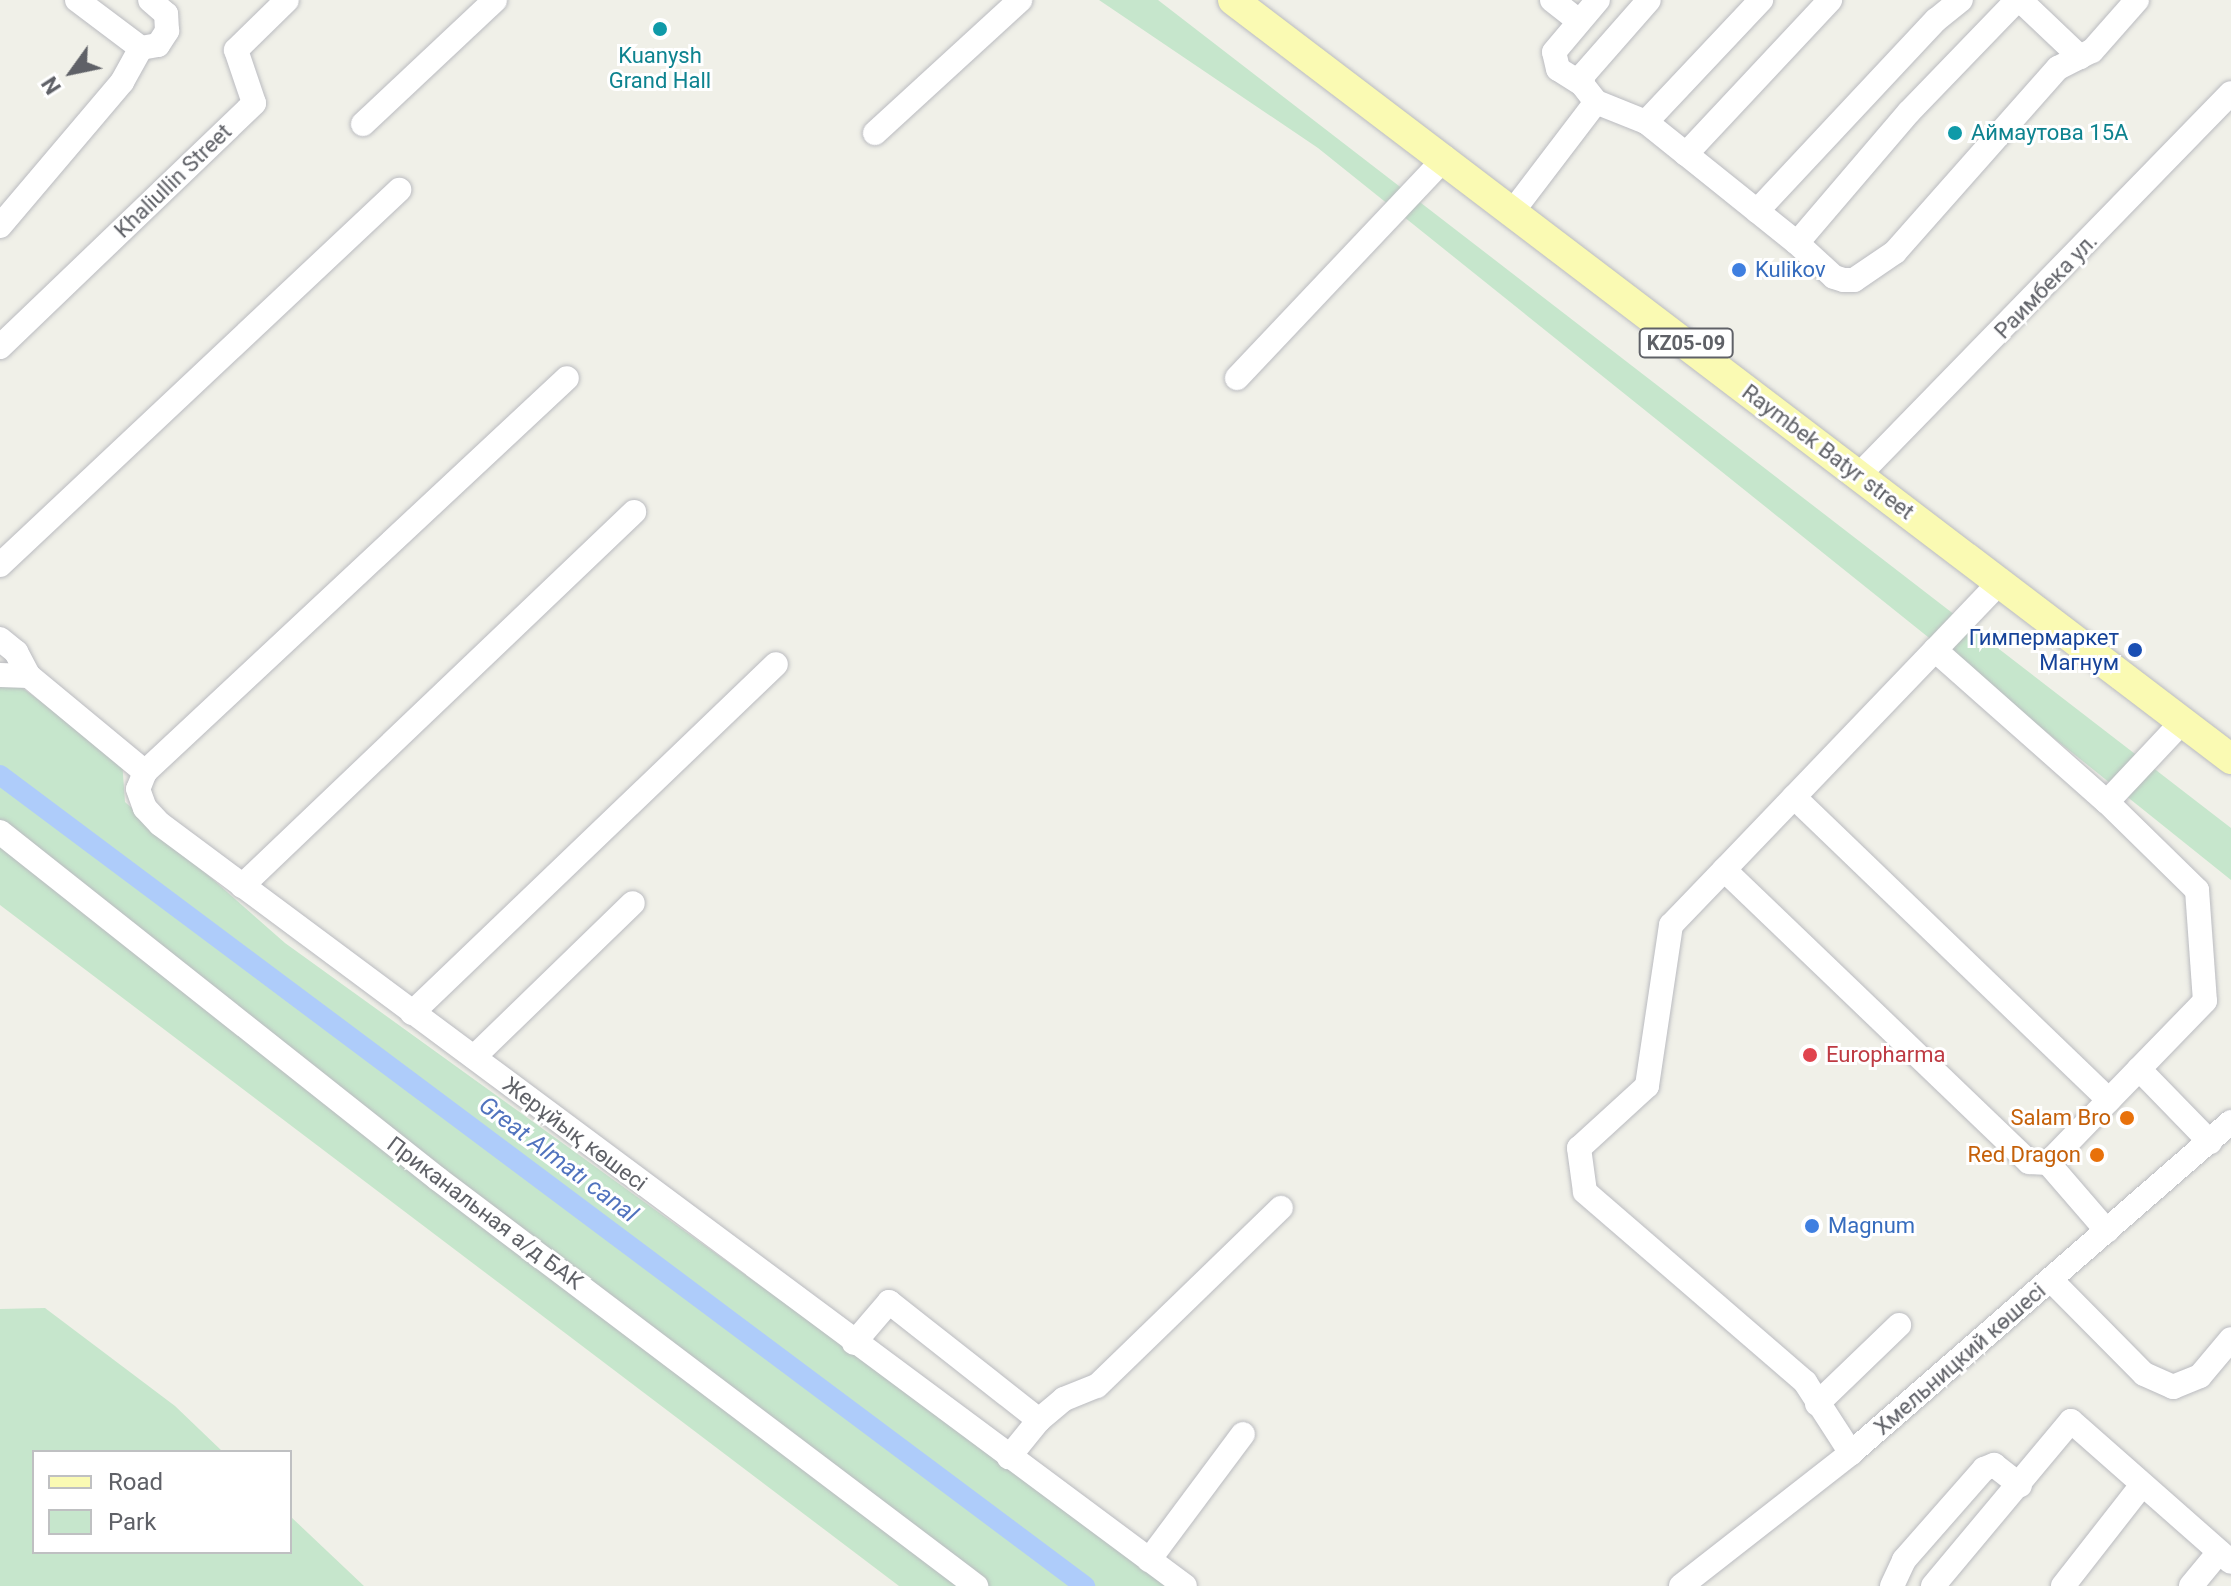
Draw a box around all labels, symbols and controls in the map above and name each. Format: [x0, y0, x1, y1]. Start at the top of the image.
marker: Kuanysh Grand Hall [651, 20, 669, 38]
north arrow [32, 32, 112, 112]
place label: Kuanysh Grand Hall [609, 42, 711, 94]
text: N [37, 72, 66, 99]
street label: Khaliullin Street [109, 119, 237, 243]
place label: Аймаутова 15А [1971, 120, 2128, 146]
marker: Аймаутова 15А [1946, 124, 1964, 142]
street label: Раимбека ул. [1989, 228, 2103, 344]
place label: Kulikov [1755, 257, 1826, 283]
marker: Kulikov [1730, 261, 1748, 279]
road number: KZ05-09 [1638, 327, 1734, 359]
street label: Raymbek Batyr street [1737, 379, 1919, 525]
place label: Гимпермаркет Магнум [1969, 624, 2119, 676]
marker: Гимпермаркет Магнум [2126, 641, 2144, 659]
place label: Europharma [1826, 1042, 1945, 1068]
marker: Europharma [1801, 1046, 1819, 1064]
street label: Жерұйық көшесі [498, 1071, 652, 1197]
water label: Great Almatı canal [473, 1091, 643, 1229]
place label: Salam Bro [2010, 1105, 2111, 1131]
marker: Salam Bro [2118, 1109, 2136, 1127]
street label: Приканальная а/д БАК [382, 1131, 588, 1295]
place label: Red Dragon [1967, 1142, 2081, 1168]
marker: Red Dragon [2088, 1146, 2106, 1164]
place label: Magnum [1828, 1213, 1915, 1239]
marker: Magnum [1803, 1217, 1821, 1235]
street label: Хмельницкий көшесі [1869, 1277, 2051, 1441]
legend [32, 1450, 292, 1554]
text: Road [108, 1468, 163, 1496]
text: Park [108, 1508, 156, 1536]

